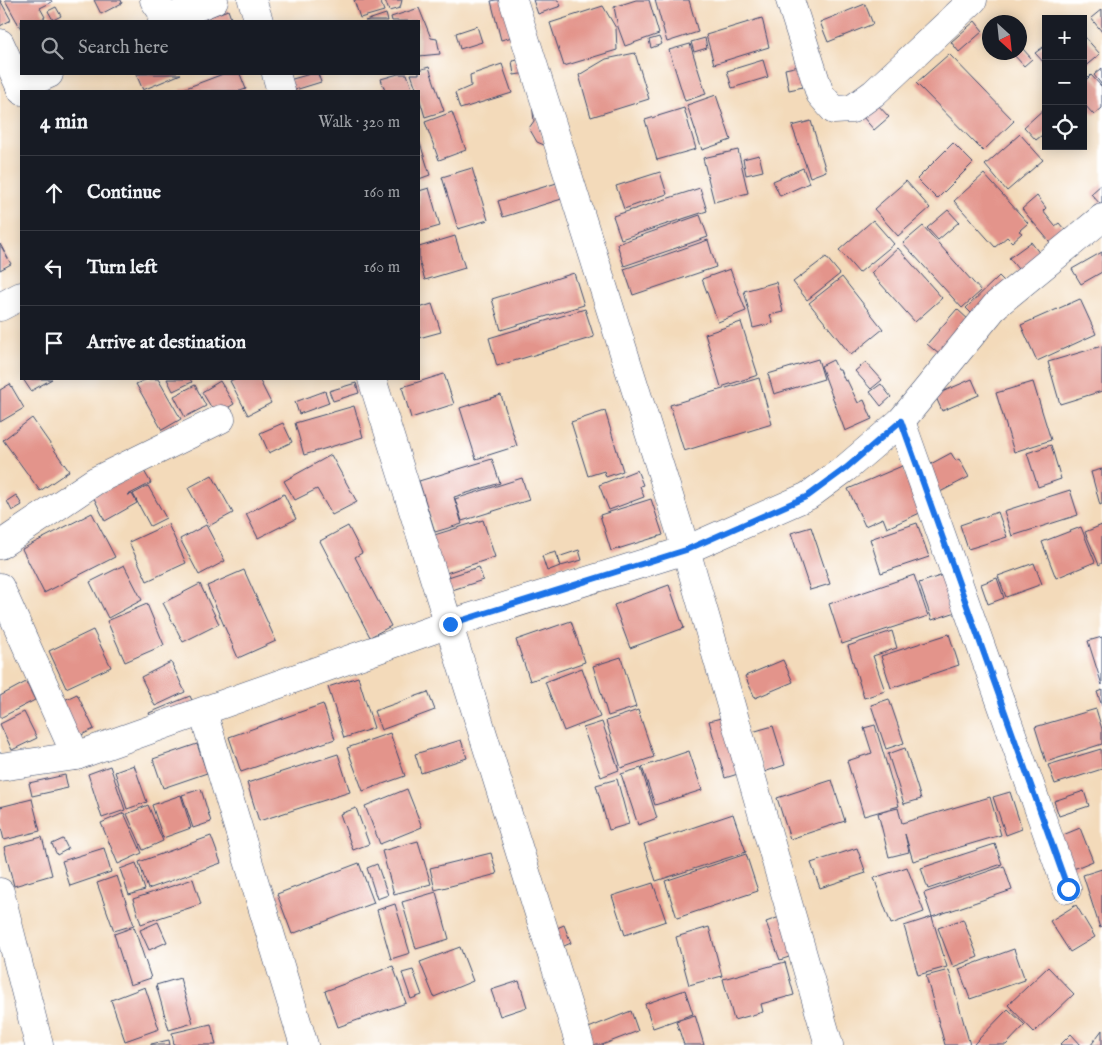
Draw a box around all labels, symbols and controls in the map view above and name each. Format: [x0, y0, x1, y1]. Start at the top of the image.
north arrow [982, 15, 1027, 60]
map controls [1042, 15, 1087, 150]
button: + [1042, 15, 1087, 60]
search box [20, 20, 420, 75]
icon: search [38, 34, 66, 62]
text: Search here [78, 36, 169, 60]
button: − [1042, 60, 1087, 105]
button: locate [1042, 105, 1087, 150]
text: 4 min [40, 109, 88, 136]
text: Walk · 320 m [318, 113, 400, 133]
icon: ahead [40, 179, 68, 207]
text: Continue [87, 181, 161, 205]
text: 160 m [364, 183, 400, 203]
icon: left [40, 254, 68, 282]
text: Turn left [87, 256, 158, 280]
text: 160 m [364, 258, 400, 278]
icon: arrive [40, 329, 68, 357]
text: Arrive at destination [87, 331, 246, 355]
route end [439, 613, 462, 636]
route start [1057, 878, 1080, 901]

